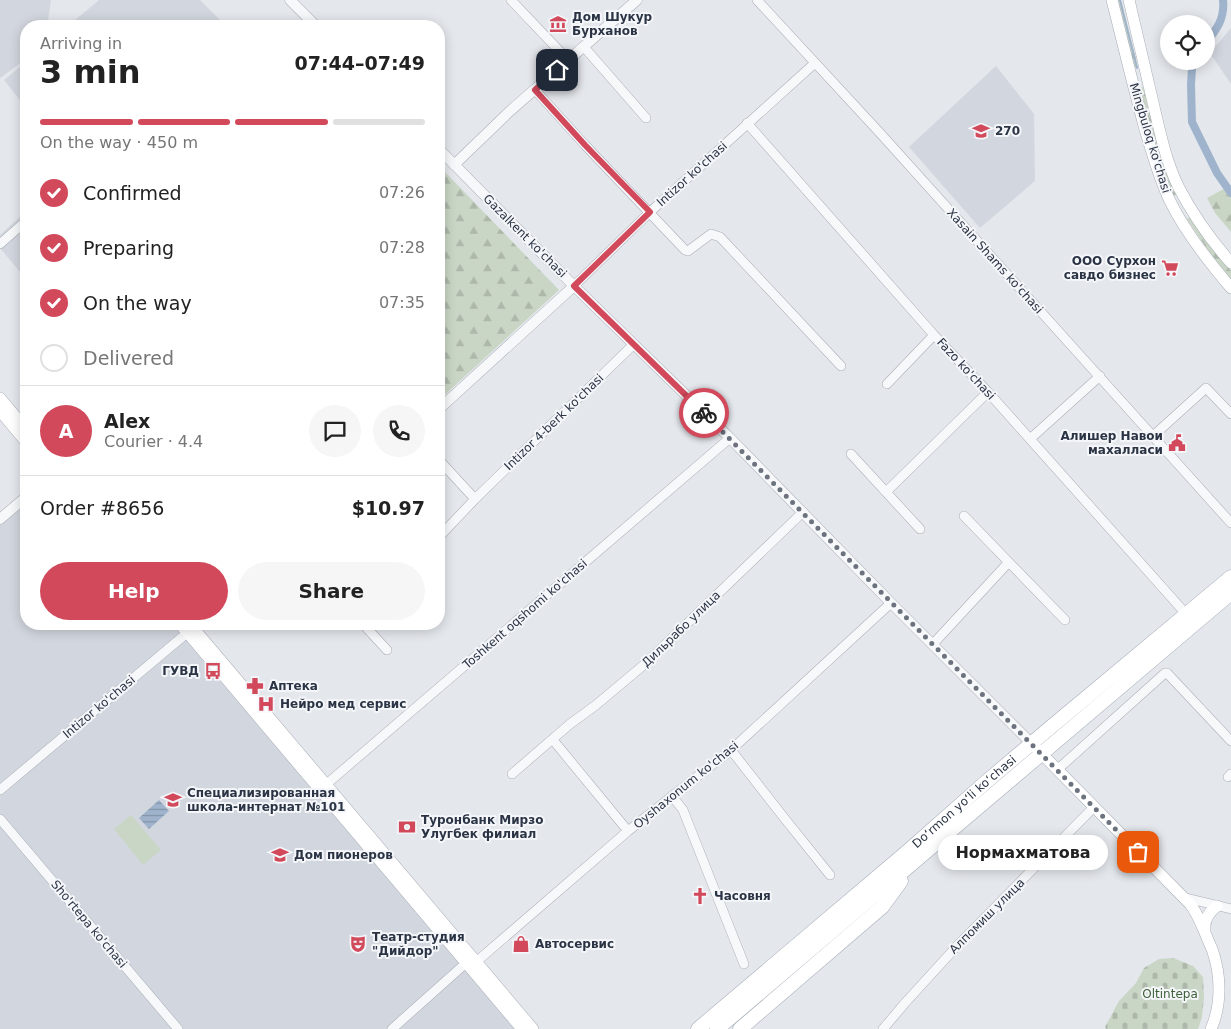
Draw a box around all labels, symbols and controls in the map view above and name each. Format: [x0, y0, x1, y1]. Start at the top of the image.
place label: Дом Шукур Бурханов [572, 10, 653, 38]
museum icon: Дом Шукур Бурханов [548, 14, 568, 34]
map controls [1160, 15, 1215, 70]
button: locate [1160, 15, 1215, 70]
text: Arriving in [40, 34, 122, 53]
pin [536, 49, 578, 91]
text: 07:44–07:49 [295, 52, 425, 74]
text: 3 min [40, 53, 141, 91]
icon: home [543, 56, 571, 84]
street label: Mingbuloq ko'chasi [1127, 81, 1173, 195]
school or university icon: 270 [971, 121, 991, 141]
place label: 270 [995, 124, 1020, 138]
text: On the way · 450 m [40, 133, 198, 152]
street label: Intizor ko'chasi [654, 139, 730, 209]
icon: check [40, 179, 68, 207]
text: Confirmed [83, 182, 182, 204]
text: 07:26 [379, 183, 425, 202]
street label: Gazalkent ko'chasi [480, 191, 570, 281]
street label: Xasain Shams ko'chasi [944, 206, 1046, 316]
icon: check [40, 234, 68, 262]
text: Preparing [83, 237, 174, 259]
text: 07:28 [379, 238, 425, 257]
place label: ООО Сурхон савдо бизнес [1064, 254, 1156, 282]
supermarket icon: ООО Сурхон савдо бизнес [1160, 258, 1180, 278]
icon: check [40, 289, 68, 317]
text: On the way [83, 292, 192, 314]
text: 07:35 [379, 293, 425, 312]
street label: Fazo ko'chasi [934, 335, 998, 403]
text: Delivered [83, 347, 174, 369]
street label: Intizor 4-berk ko'chasi [501, 371, 607, 473]
courier [679, 388, 729, 438]
icon: bike [690, 399, 718, 427]
button: chat [309, 405, 361, 457]
button: phone [373, 405, 425, 457]
text: Alex [104, 410, 150, 432]
text: A [59, 420, 73, 442]
place label: Алишер Навои махалласи [1060, 429, 1163, 457]
text: Courier · 4.4 [104, 432, 203, 451]
public building icon: Алишер Навои махалласи [1167, 433, 1187, 453]
text: Order #8656 [40, 497, 164, 519]
text: $10.97 [352, 497, 425, 519]
street label: Toshkent oqshomi ko'chasi [459, 556, 590, 672]
button: Help [40, 562, 228, 620]
button: Share [238, 562, 425, 620]
street label: Дильрабо улица [639, 588, 723, 670]
bus stop icon: ГУВД [203, 661, 223, 681]
place label: ГУВД [162, 664, 199, 678]
street label: Intizor ko'chasi [60, 673, 138, 741]
pharmacy icon: Аптека [245, 676, 265, 696]
place label: Аптека [269, 679, 318, 693]
hospital icon: Нейро мед сервис [256, 694, 276, 714]
place label: Нейро мед сервис [280, 697, 406, 711]
street label: Oyshaxonum ko'chasi [631, 738, 741, 832]
street label: Do‘rmon yo‘li ko‘chasi [909, 753, 1019, 851]
place label: Специализированная школа-интернат №101 [187, 786, 345, 814]
school or university icon: Специализированная школа-интернат №101 [163, 790, 183, 810]
place label: Туронбанк Мирзо Улугбек филиал [421, 813, 543, 841]
bank icon: Туронбанк Мирзо Улугбек филиал [397, 817, 417, 837]
pin [1117, 831, 1159, 873]
callout: Нормахматова [938, 834, 1108, 870]
icon: bag [1124, 838, 1152, 866]
text: Нормахматова [955, 843, 1091, 862]
school or university icon: Дом пионеров [270, 845, 290, 865]
place label: Дом пионеров [294, 848, 393, 862]
street label: Алпомиш улица [946, 875, 1028, 957]
street label: Sho'rtepa ko'chasi [48, 877, 130, 971]
church icon: Часовня [690, 886, 710, 906]
place label: Часовня [714, 889, 771, 903]
place label: Театр-студия "Дийдор" [372, 930, 465, 958]
theatre icon: Театр-студия "Дийдор" [348, 934, 368, 954]
shop icon: Автосервис [511, 934, 531, 954]
place label: Автосервис [535, 937, 614, 951]
park label: Oltintepa [1142, 987, 1198, 1001]

